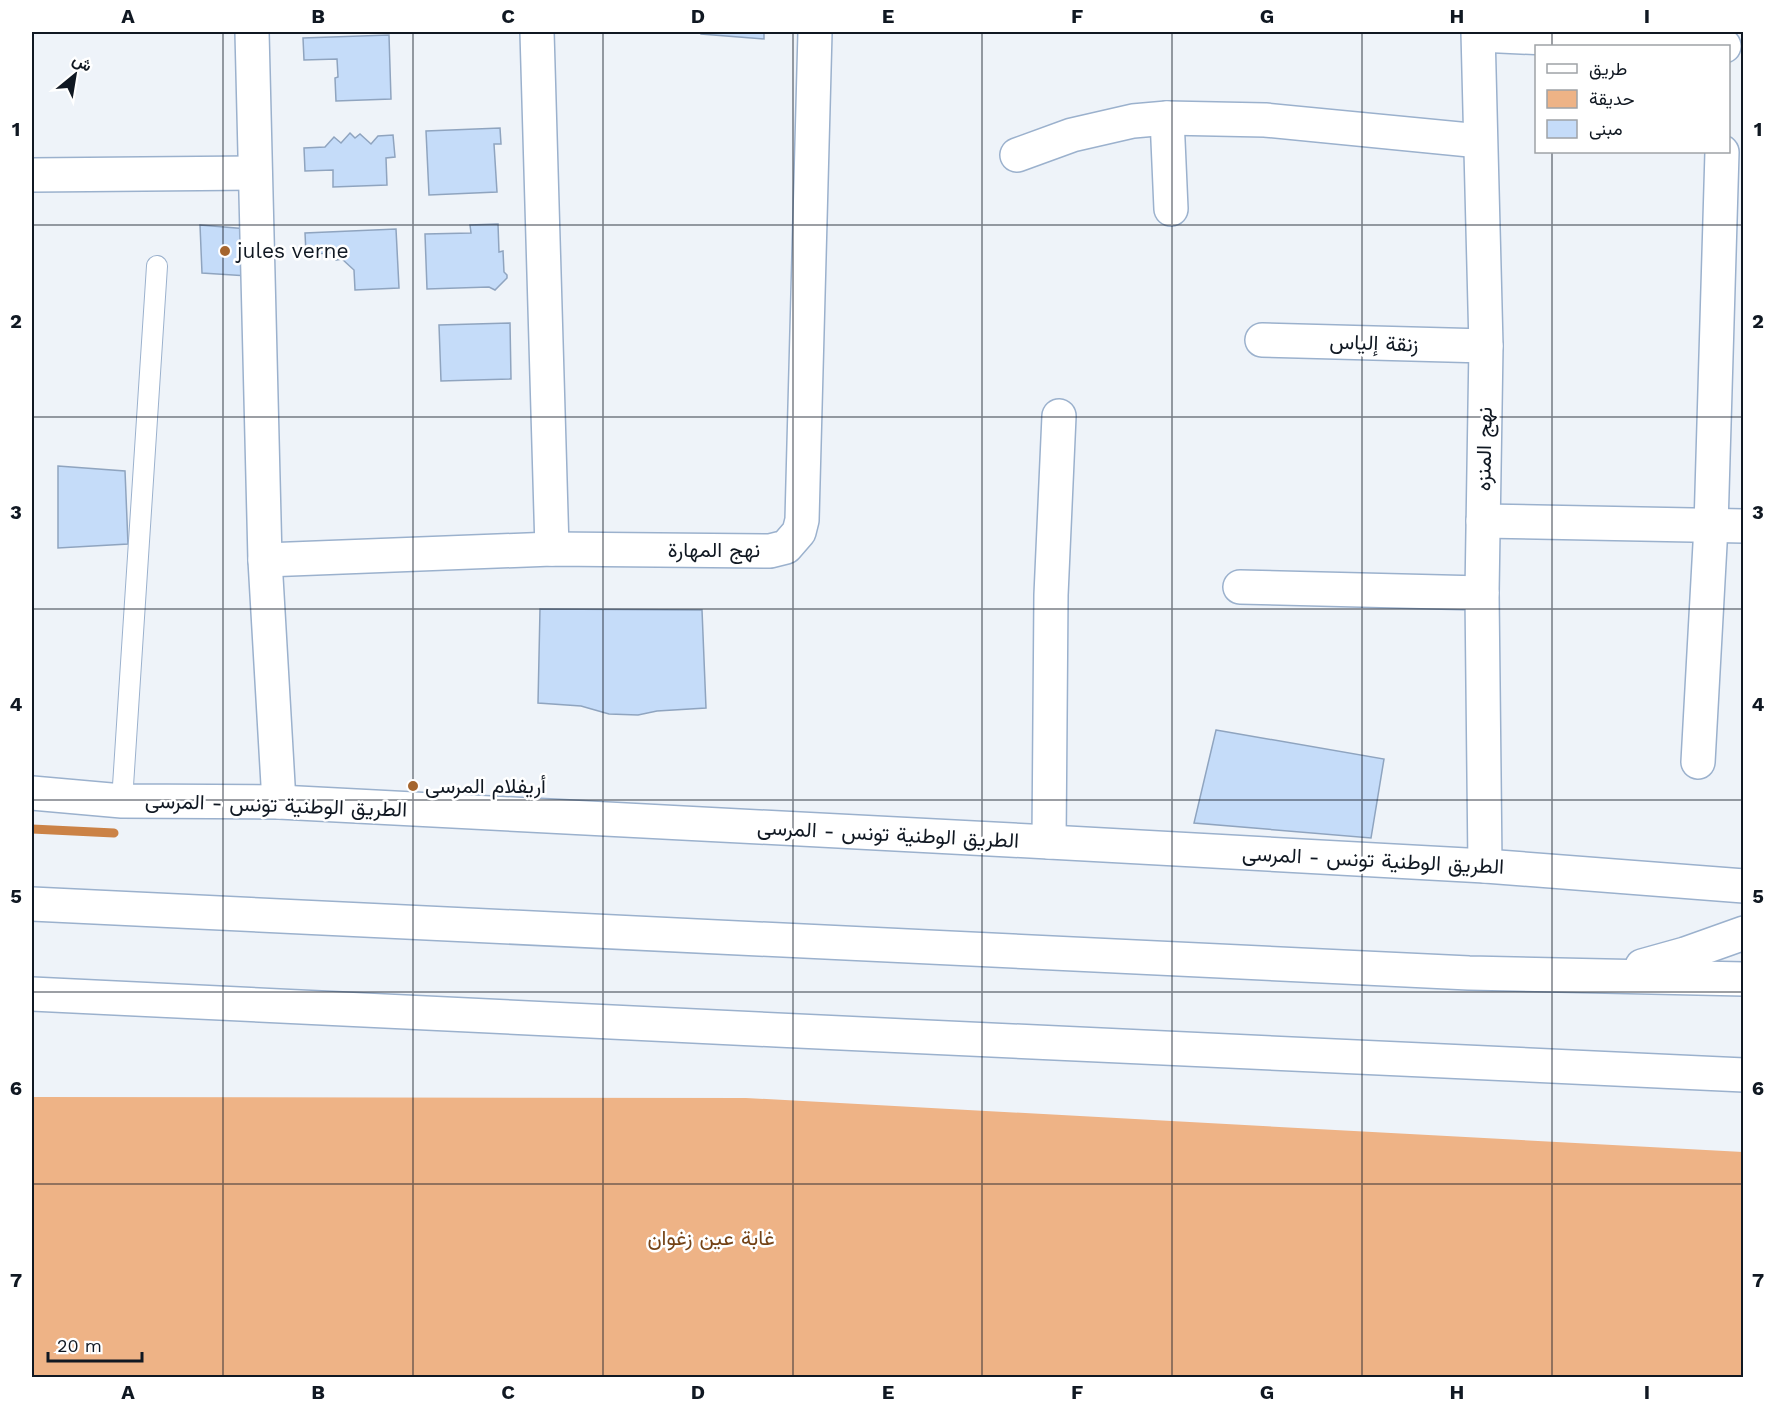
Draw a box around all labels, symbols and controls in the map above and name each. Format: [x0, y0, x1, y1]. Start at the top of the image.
text: A [121, 4, 135, 28]
text: B [311, 4, 325, 28]
text: C [501, 4, 515, 28]
text: D [691, 4, 705, 28]
text: E [882, 4, 894, 28]
text: F [1071, 4, 1083, 28]
text: G [1260, 4, 1274, 28]
text: H [1450, 4, 1464, 28]
text: I [1644, 4, 1650, 28]
north arrow [45, 45, 105, 105]
legend [1535, 45, 1730, 153]
text: ش [69, 49, 95, 75]
text: طريق [1589, 58, 1627, 80]
text: حديقة [1589, 88, 1635, 109]
text: 1 [12, 117, 20, 141]
text: 1 [1754, 117, 1762, 141]
text: مبنى [1589, 118, 1623, 140]
place label: jules verne [235, 238, 349, 263]
marker: jules verne [218, 244, 232, 258]
text: 2 [10, 309, 22, 333]
text: 2 [1752, 309, 1764, 333]
street label: زنقة إلياس [1329, 328, 1419, 359]
street label: نهج المنزه [1470, 407, 1499, 491]
text: 3 [10, 500, 22, 524]
text: 3 [1752, 500, 1764, 524]
street label: نهج المهارة [668, 537, 760, 564]
text: 4 [10, 692, 23, 716]
text: 4 [1752, 692, 1765, 716]
place label: أريفلام المرسى [425, 773, 546, 800]
marker: أريفلام المرسى [406, 779, 420, 793]
street label: الطريق الوطنية تونس - المرسى [145, 787, 407, 823]
street label: الطريق الوطنية تونس - المرسى [756, 814, 1020, 854]
street label: الطريق الوطنية تونس - المرسى [1241, 840, 1505, 880]
text: 5 [10, 884, 22, 908]
text: 5 [1752, 884, 1764, 908]
text: 6 [10, 1076, 22, 1100]
text: 6 [1752, 1076, 1764, 1100]
park label: غابة عين زغوان [647, 1225, 775, 1251]
text: 7 [10, 1268, 22, 1292]
text: 7 [1752, 1268, 1764, 1292]
scale bar [48, 1325, 142, 1363]
text: 20 m [57, 1335, 102, 1356]
text: A [121, 1380, 135, 1404]
text: B [311, 1380, 325, 1404]
text: C [501, 1380, 515, 1404]
text: D [691, 1380, 705, 1404]
text: E [882, 1380, 894, 1404]
text: F [1071, 1380, 1083, 1404]
text: G [1260, 1380, 1274, 1404]
text: H [1450, 1380, 1464, 1404]
text: I [1644, 1380, 1650, 1404]

